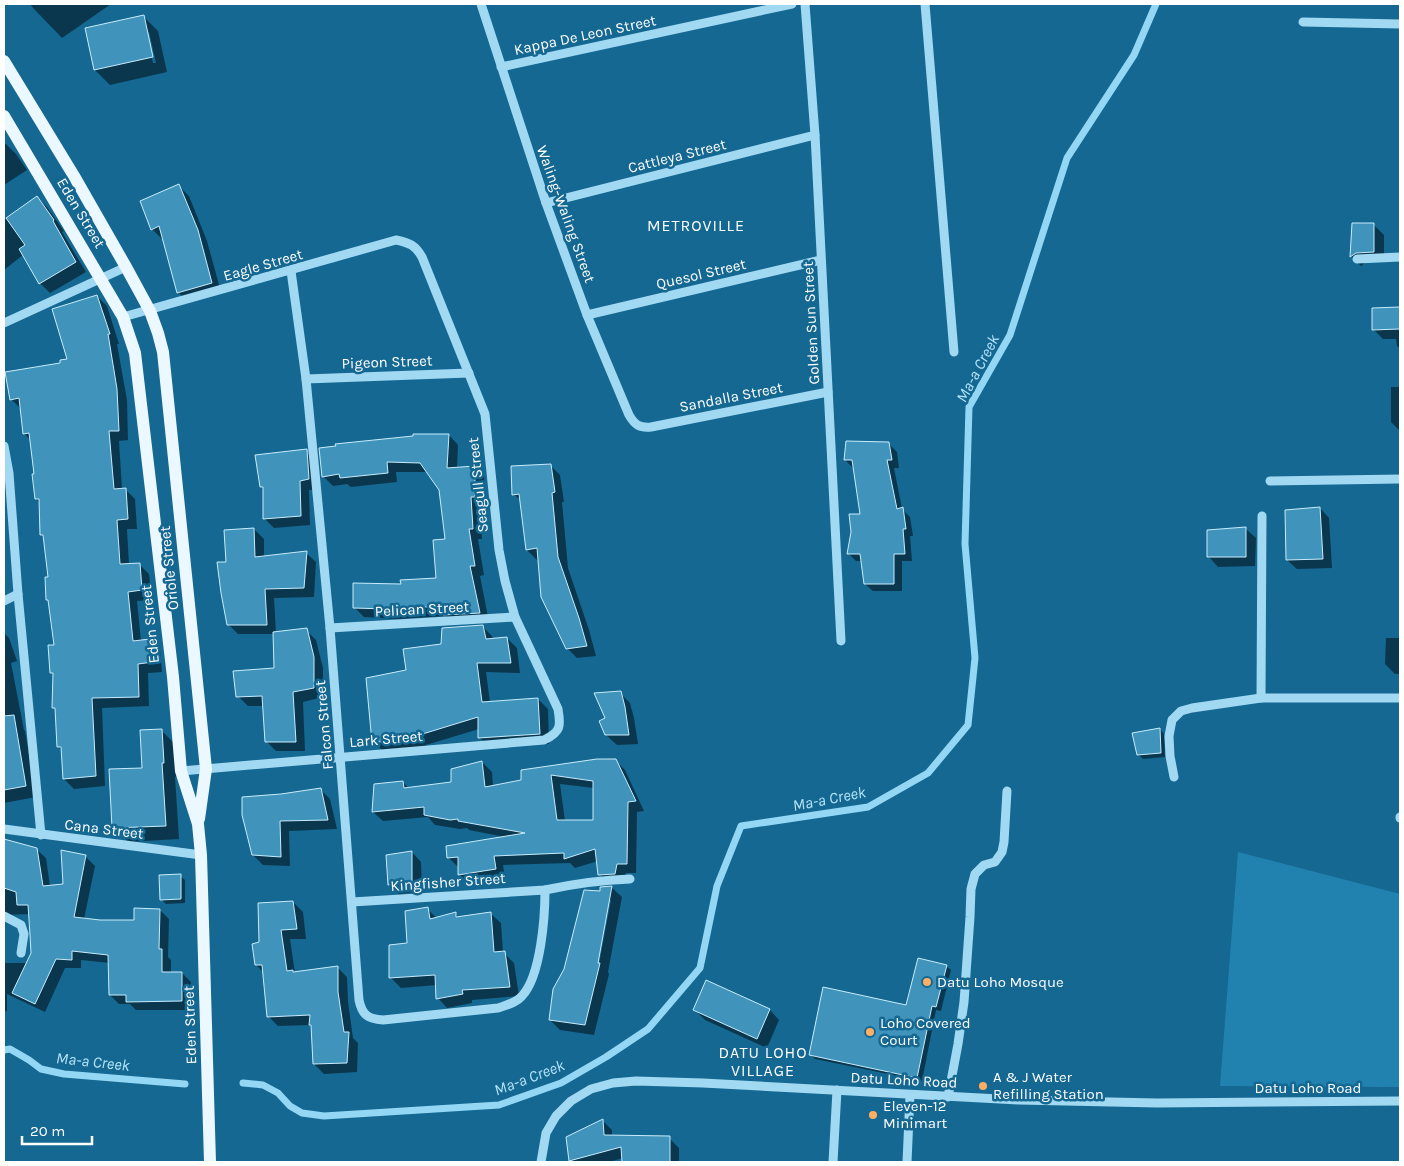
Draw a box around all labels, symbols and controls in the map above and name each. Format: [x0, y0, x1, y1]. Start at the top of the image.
street label: Kappa De Leon Street [512, 11, 658, 59]
street label: Cattleya Street [626, 135, 728, 177]
street label: Waling-Waling Street [533, 143, 599, 285]
street label: Eden Street [53, 175, 109, 252]
district label: METROVILLE [647, 216, 745, 235]
street label: Eagle Street [221, 245, 305, 285]
street label: Quesol Street [654, 255, 748, 293]
street label: Golden Sun Street [799, 261, 823, 385]
water label: Ma-a Creek [952, 330, 1004, 405]
street label: Pigeon Street [341, 351, 433, 373]
street label: Sandalla Street [678, 378, 785, 416]
street label: Seagull Street [464, 436, 492, 534]
street label: Oriole Street [156, 525, 182, 611]
street label: Eden Street [137, 584, 163, 664]
street label: Pelican Street [374, 598, 470, 620]
street label: Falcon Street [311, 679, 337, 770]
street label: Lark Street [348, 727, 424, 751]
water label: Ma-a Creek [791, 782, 868, 815]
street label: Cana Street [63, 815, 145, 843]
street label: Kingfisher Street [390, 869, 507, 895]
place label: Datu Loho Mosque [937, 973, 1064, 991]
marker: Datu Loho Mosque [921, 976, 933, 988]
street label: Eden Street [180, 985, 200, 1065]
place label: Loho Covered Court [880, 1014, 971, 1049]
marker: Loho Covered Court [864, 1026, 876, 1038]
district label: DATU LOHO VILLAGE [718, 1043, 808, 1080]
water label: Ma-a Creek [55, 1048, 132, 1075]
water label: Ma-a Creek [491, 1055, 568, 1100]
street label: Datu Loho Road [850, 1068, 958, 1092]
place label: A & J Water Refilling Station [993, 1068, 1104, 1103]
street label: Datu Loho Road [1255, 1079, 1362, 1097]
marker: A & J Water Refilling Station [977, 1080, 989, 1092]
place label: Eleven-12 Minimart [883, 1097, 947, 1132]
marker: Eleven-12 Minimart [867, 1109, 879, 1121]
scale bar [22, 1114, 92, 1146]
text: 20 m [30, 1122, 65, 1140]

